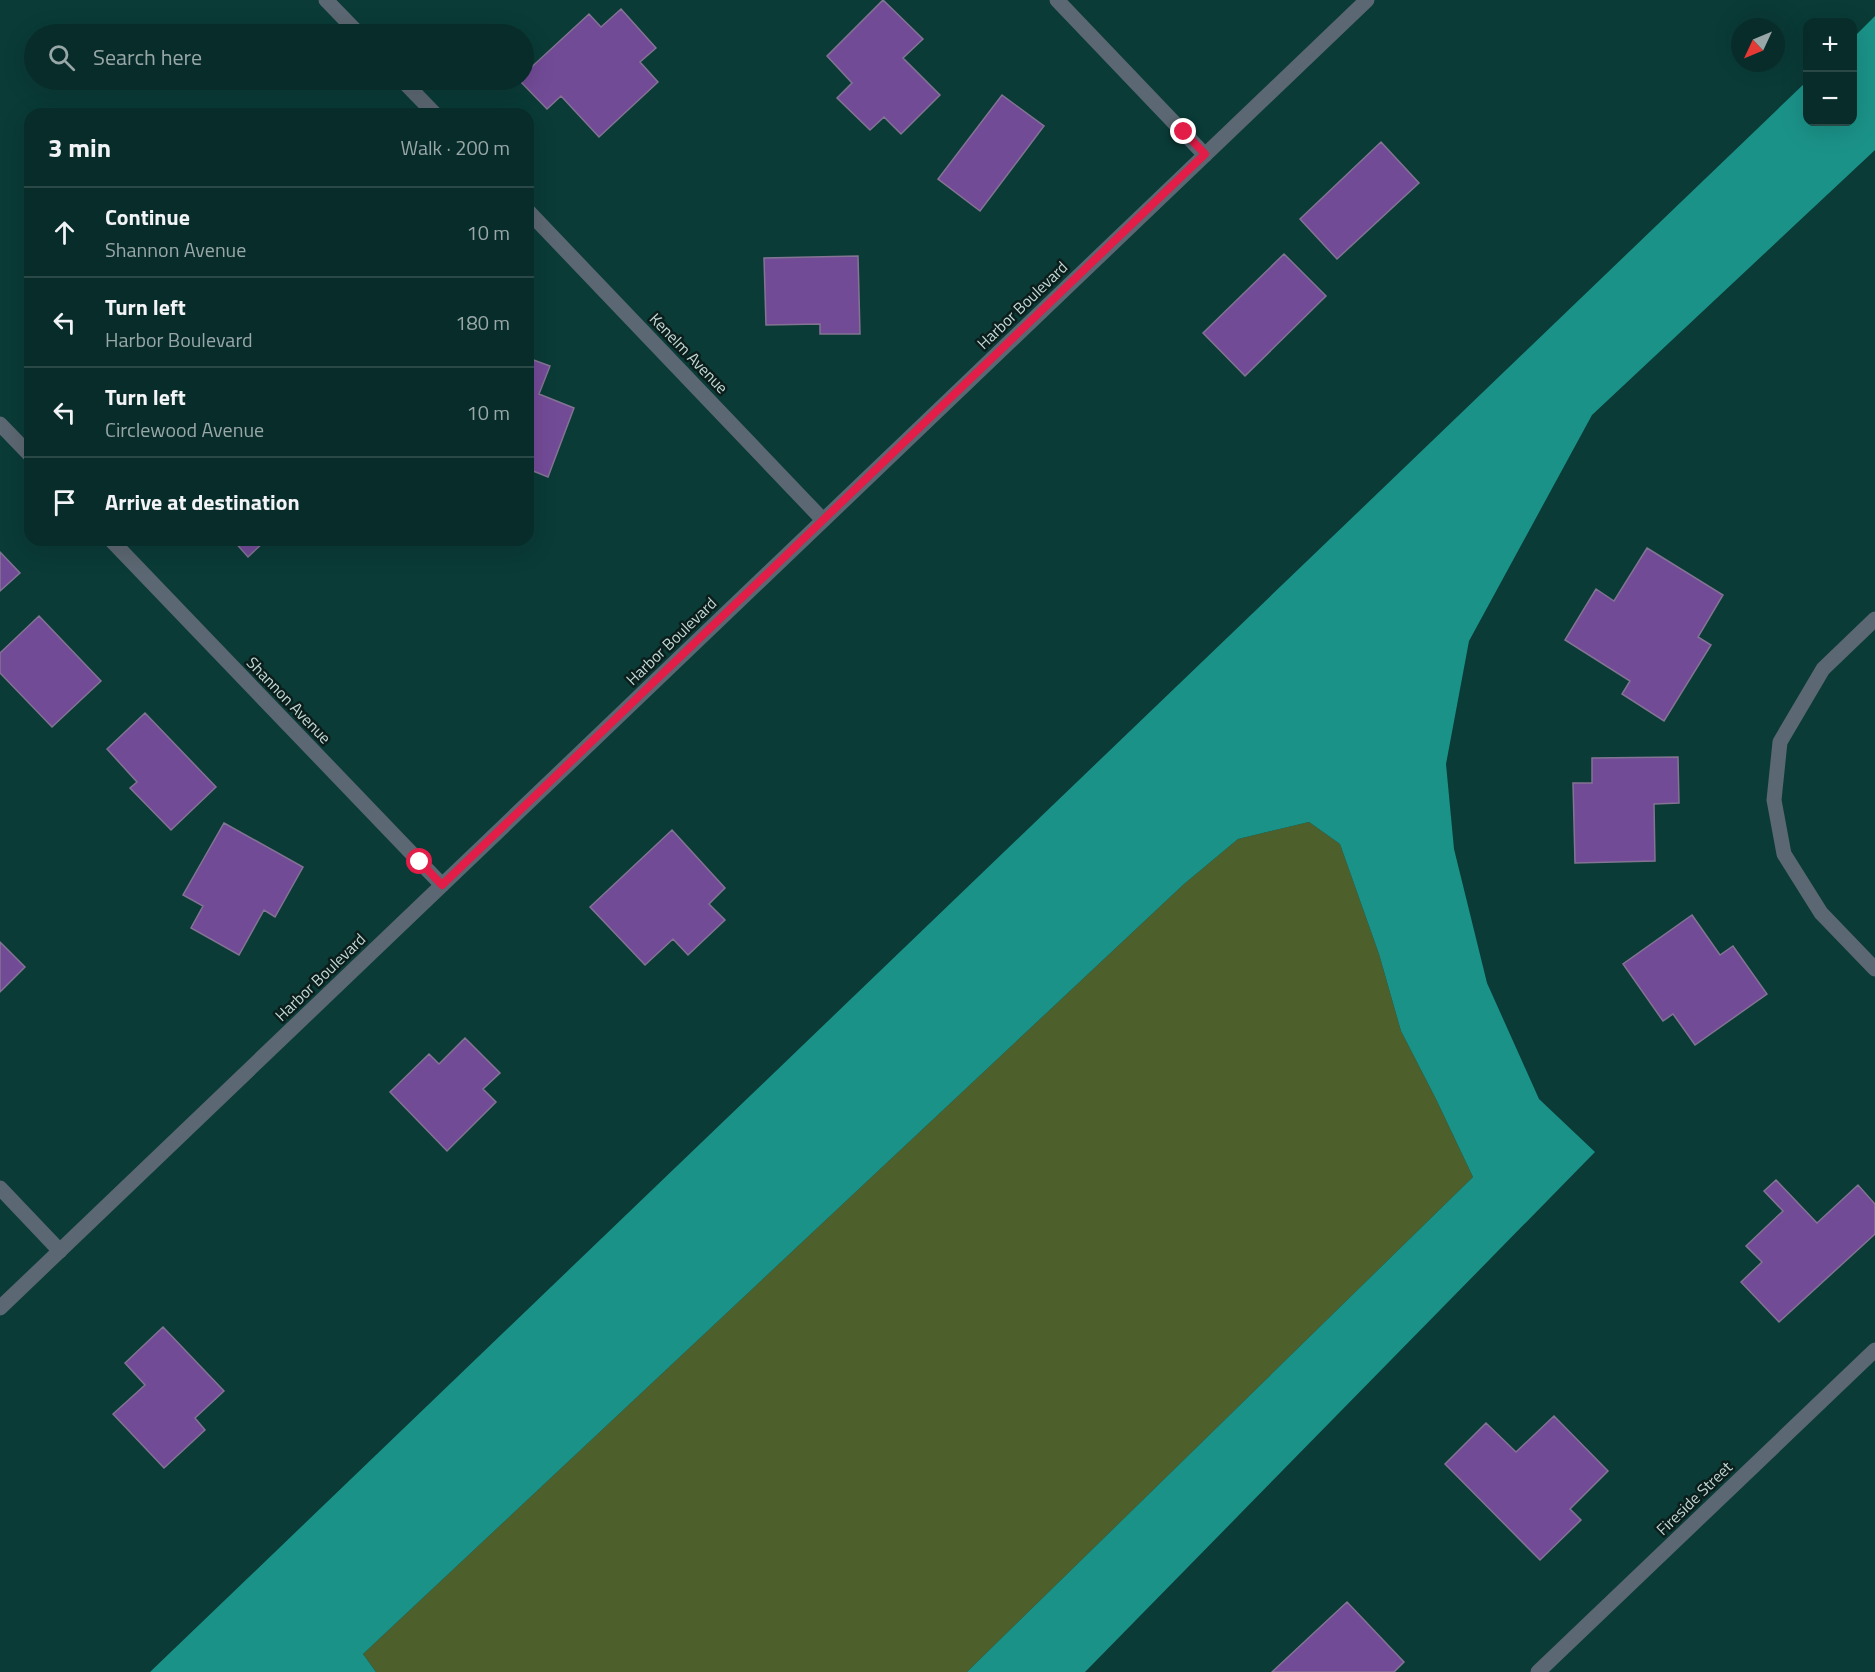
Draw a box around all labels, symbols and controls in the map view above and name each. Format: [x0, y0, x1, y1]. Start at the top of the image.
north arrow [1731, 18, 1785, 72]
map controls [1803, 18, 1857, 126]
button: + [1803, 18, 1857, 72]
search box [24, 24, 534, 90]
text: Search here [93, 40, 202, 74]
icon: search [45, 41, 78, 74]
button: − [1803, 72, 1857, 126]
route end [1170, 118, 1196, 144]
text: 3 min [48, 128, 111, 167]
text: Walk · 200 m [401, 132, 510, 163]
text: Continue [105, 200, 190, 234]
icon: ahead [48, 216, 81, 249]
text: 10 m [466, 217, 510, 248]
text: Shannon Avenue [105, 234, 246, 265]
street label: Harbor Boulevard [971, 255, 1073, 355]
text: Turn left [105, 290, 186, 324]
icon: left [48, 306, 81, 339]
text: 180 m [455, 307, 510, 338]
street label: Kenelm Avenue [644, 307, 734, 399]
text: Harbor Boulevard [105, 324, 253, 355]
text: Turn left [105, 380, 186, 414]
icon: left [48, 396, 81, 429]
text: 10 m [466, 397, 510, 428]
text: Circlewood Avenue [105, 414, 264, 445]
text: Arrive at destination [105, 485, 300, 519]
icon: arrive [48, 486, 81, 519]
street label: Harbor Boulevard [620, 591, 722, 691]
street label: Shannon Avenue [241, 651, 337, 749]
route start [406, 848, 432, 874]
street label: Harbor Boulevard [269, 927, 371, 1027]
street label: Fireside Street [1651, 1455, 1738, 1541]

